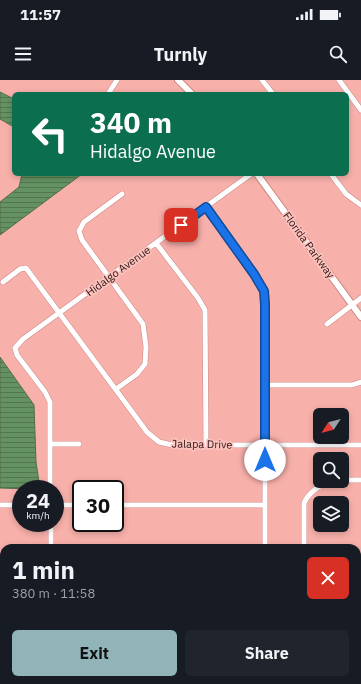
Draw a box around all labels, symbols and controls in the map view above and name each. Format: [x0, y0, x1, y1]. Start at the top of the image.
text: 11:57 [20, 5, 61, 24]
icon: menu [12, 43, 34, 65]
text: Turnly [154, 43, 207, 66]
icon: search [327, 43, 349, 65]
text: 340 m [90, 104, 172, 141]
icon: left [24, 108, 76, 160]
text: Hidalgo Avenue [90, 140, 216, 163]
pin [164, 208, 198, 242]
street label: Florida Parkway [280, 209, 338, 281]
icon: arrive [170, 214, 192, 236]
street label: Hidalgo Avenue [83, 243, 153, 299]
north arrow [313, 408, 349, 444]
map controls [313, 408, 349, 532]
street label: Jalapa Drive [172, 436, 232, 452]
position arrow [244, 439, 286, 481]
button: search [313, 452, 349, 488]
speed limit sign: 30 [72, 480, 124, 532]
text: 24 [26, 487, 50, 514]
button: layers [313, 496, 349, 532]
text: km/h [26, 509, 50, 522]
text: 1 min [12, 554, 75, 586]
button: close [307, 557, 349, 599]
text: 380 m · 11:58 [12, 585, 95, 602]
button: Exit [12, 630, 177, 676]
button: Share [185, 630, 349, 676]

